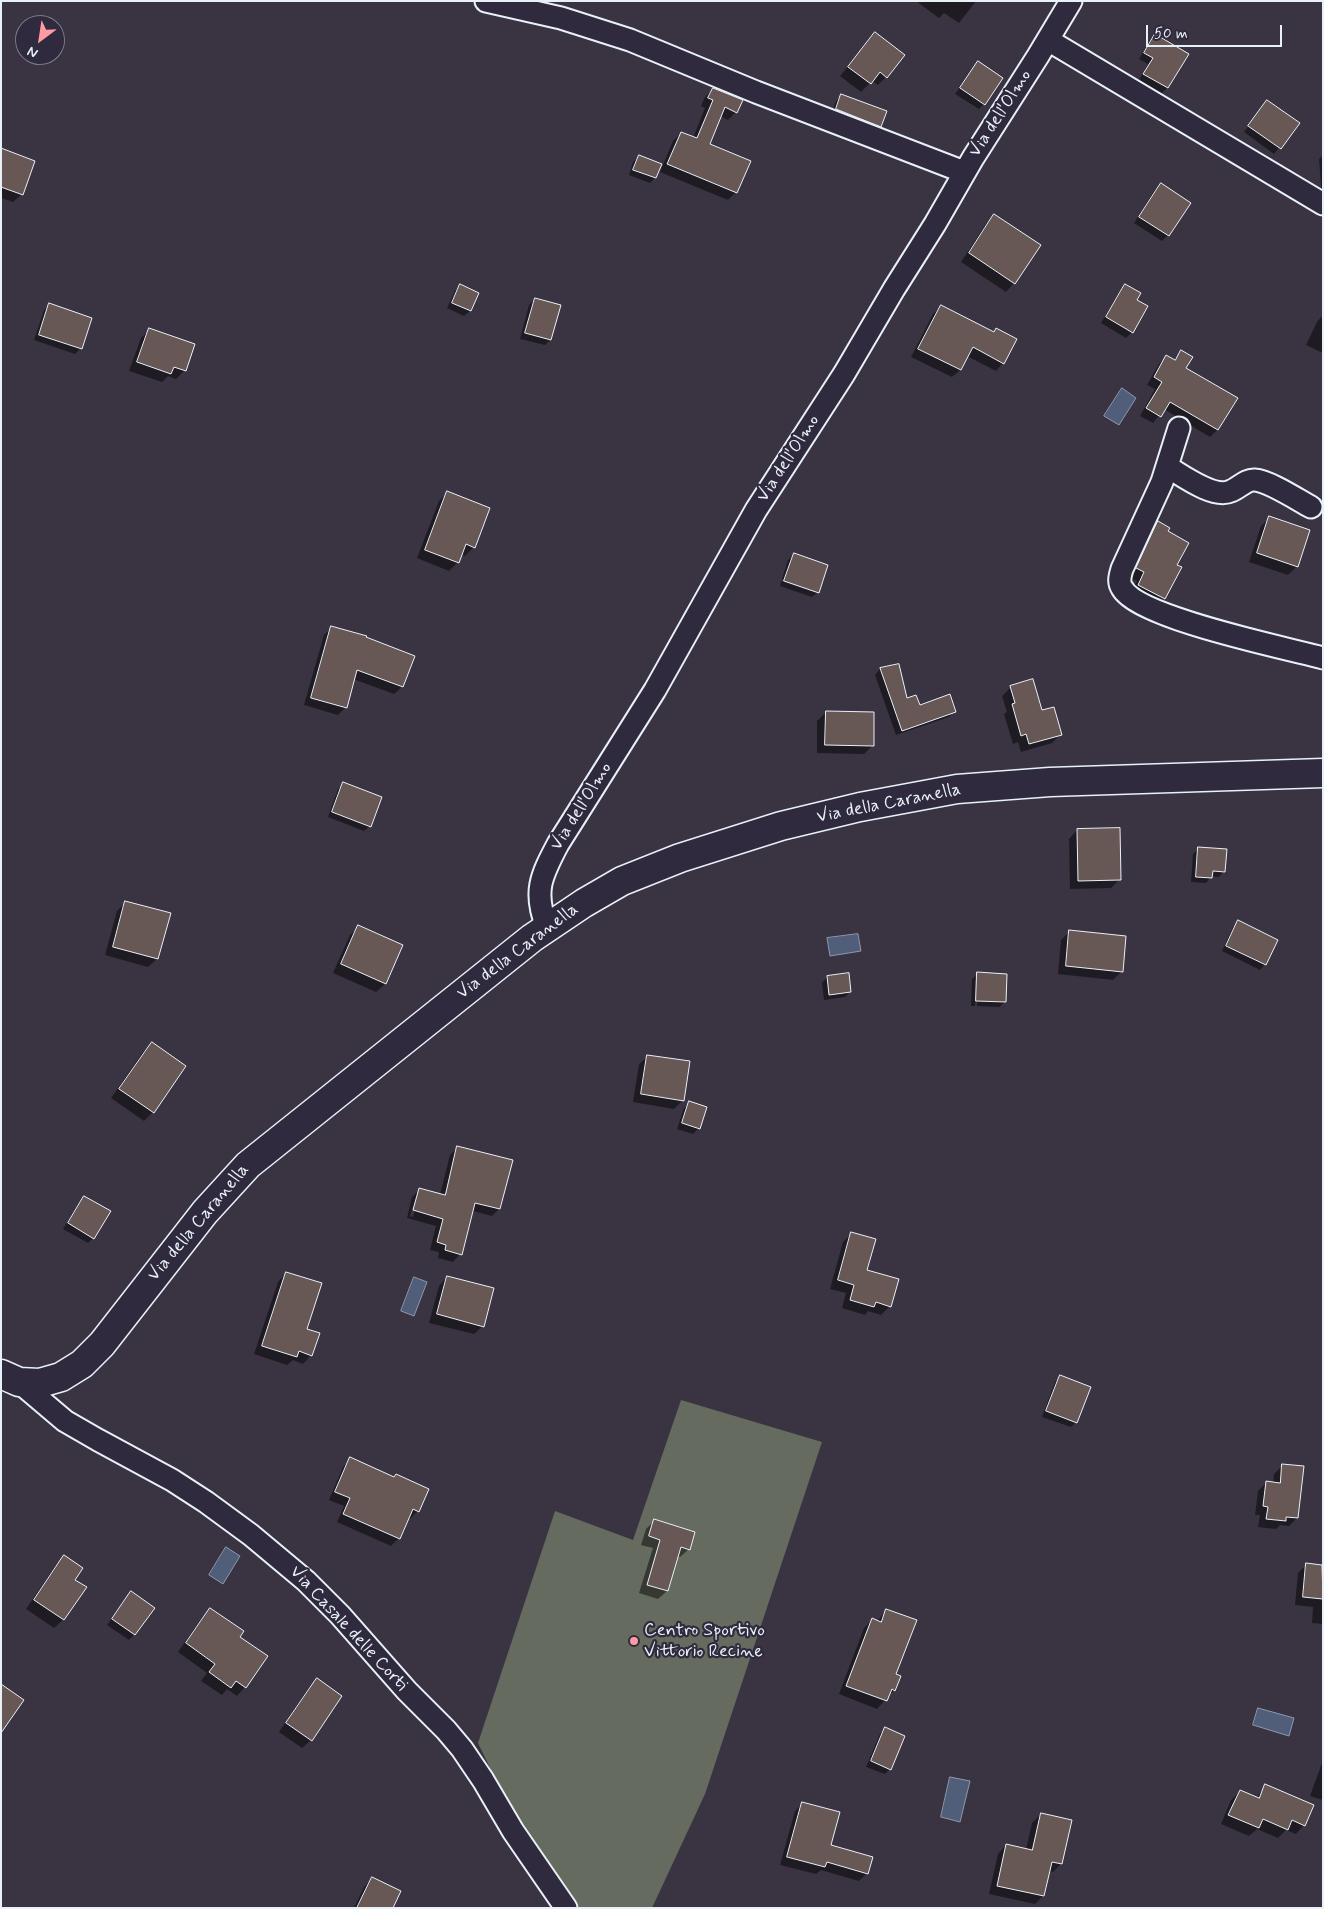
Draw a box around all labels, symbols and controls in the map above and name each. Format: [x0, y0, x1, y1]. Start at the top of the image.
north arrow [15, 15, 65, 65]
scale bar [1149, 15, 1285, 47]
text: 50 m [1154, 24, 1188, 44]
text: N [24, 42, 41, 62]
street label: Via dell'Olmo [965, 66, 1037, 162]
street label: Via dell'Olmo [753, 411, 825, 507]
street label: Via dell'Olmo [546, 759, 618, 855]
street label: Via della Caranella [815, 779, 963, 829]
street label: Via della Caranella [453, 899, 583, 1005]
street label: Via della Caranella [144, 1160, 254, 1286]
street label: Via Casale delle Corti [284, 1562, 412, 1696]
place label: Centro Sportivo Vittorio Recine [644, 1620, 765, 1662]
marker: Centro Sportivo Vittorio Recine [628, 1635, 640, 1647]

